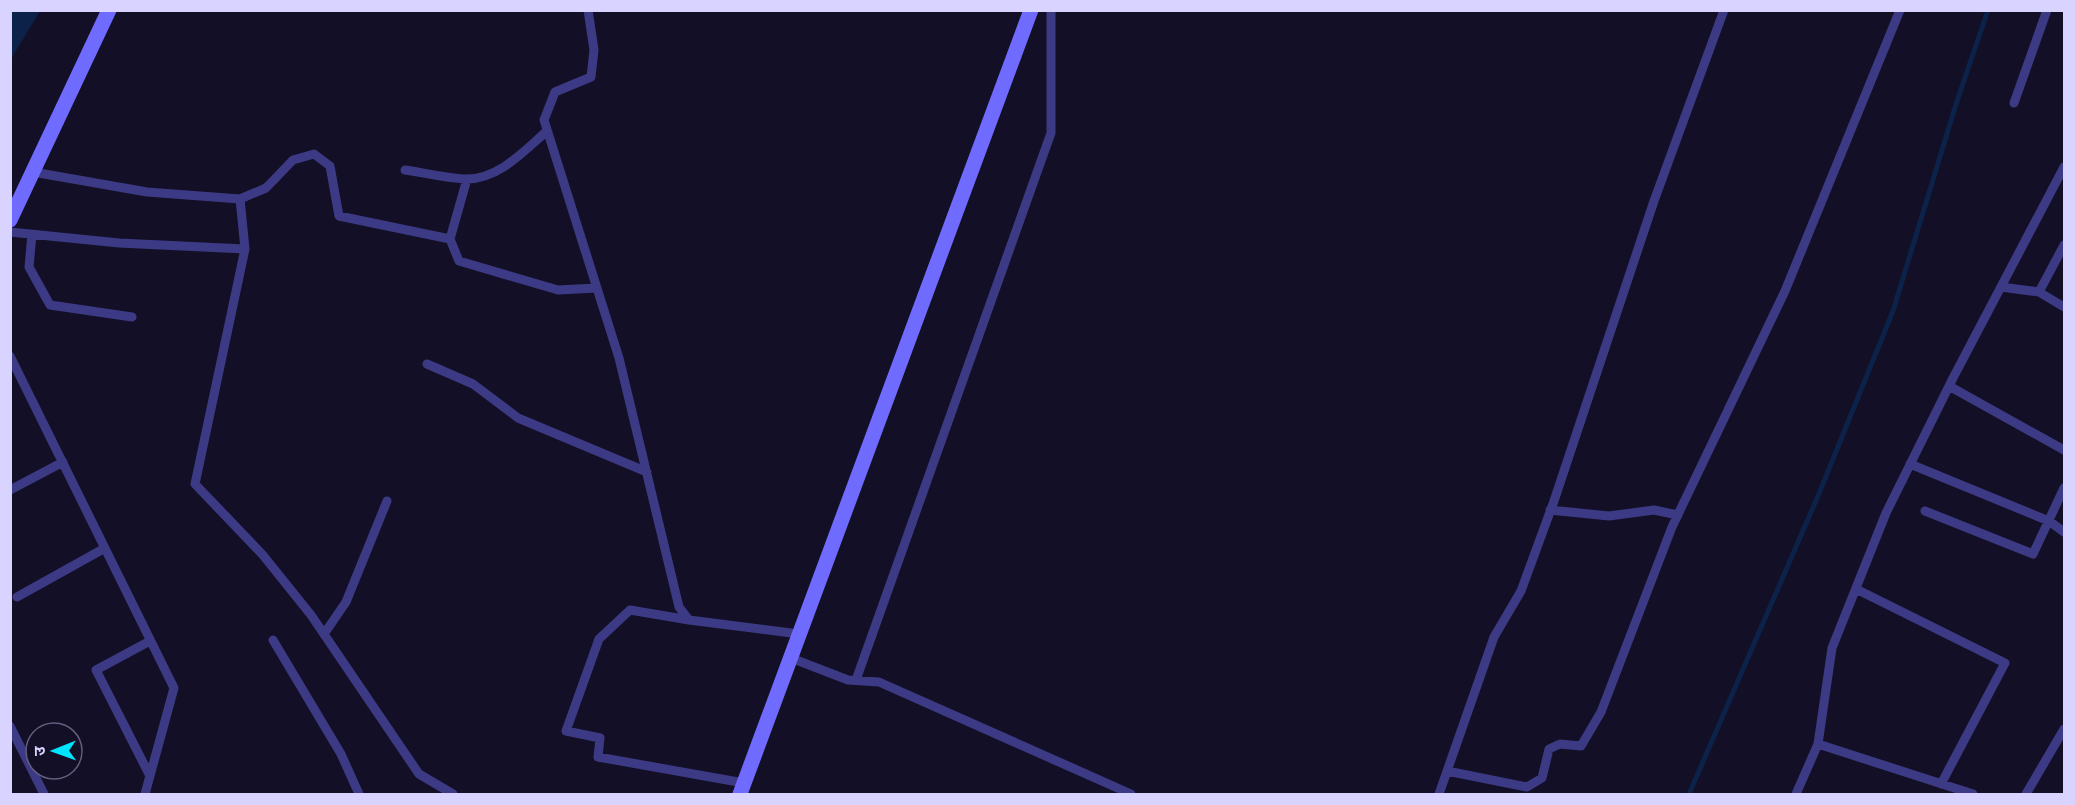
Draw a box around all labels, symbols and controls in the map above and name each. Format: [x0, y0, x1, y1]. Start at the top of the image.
north arrow [24, 721, 84, 781]
text: उ [30, 746, 50, 756]

